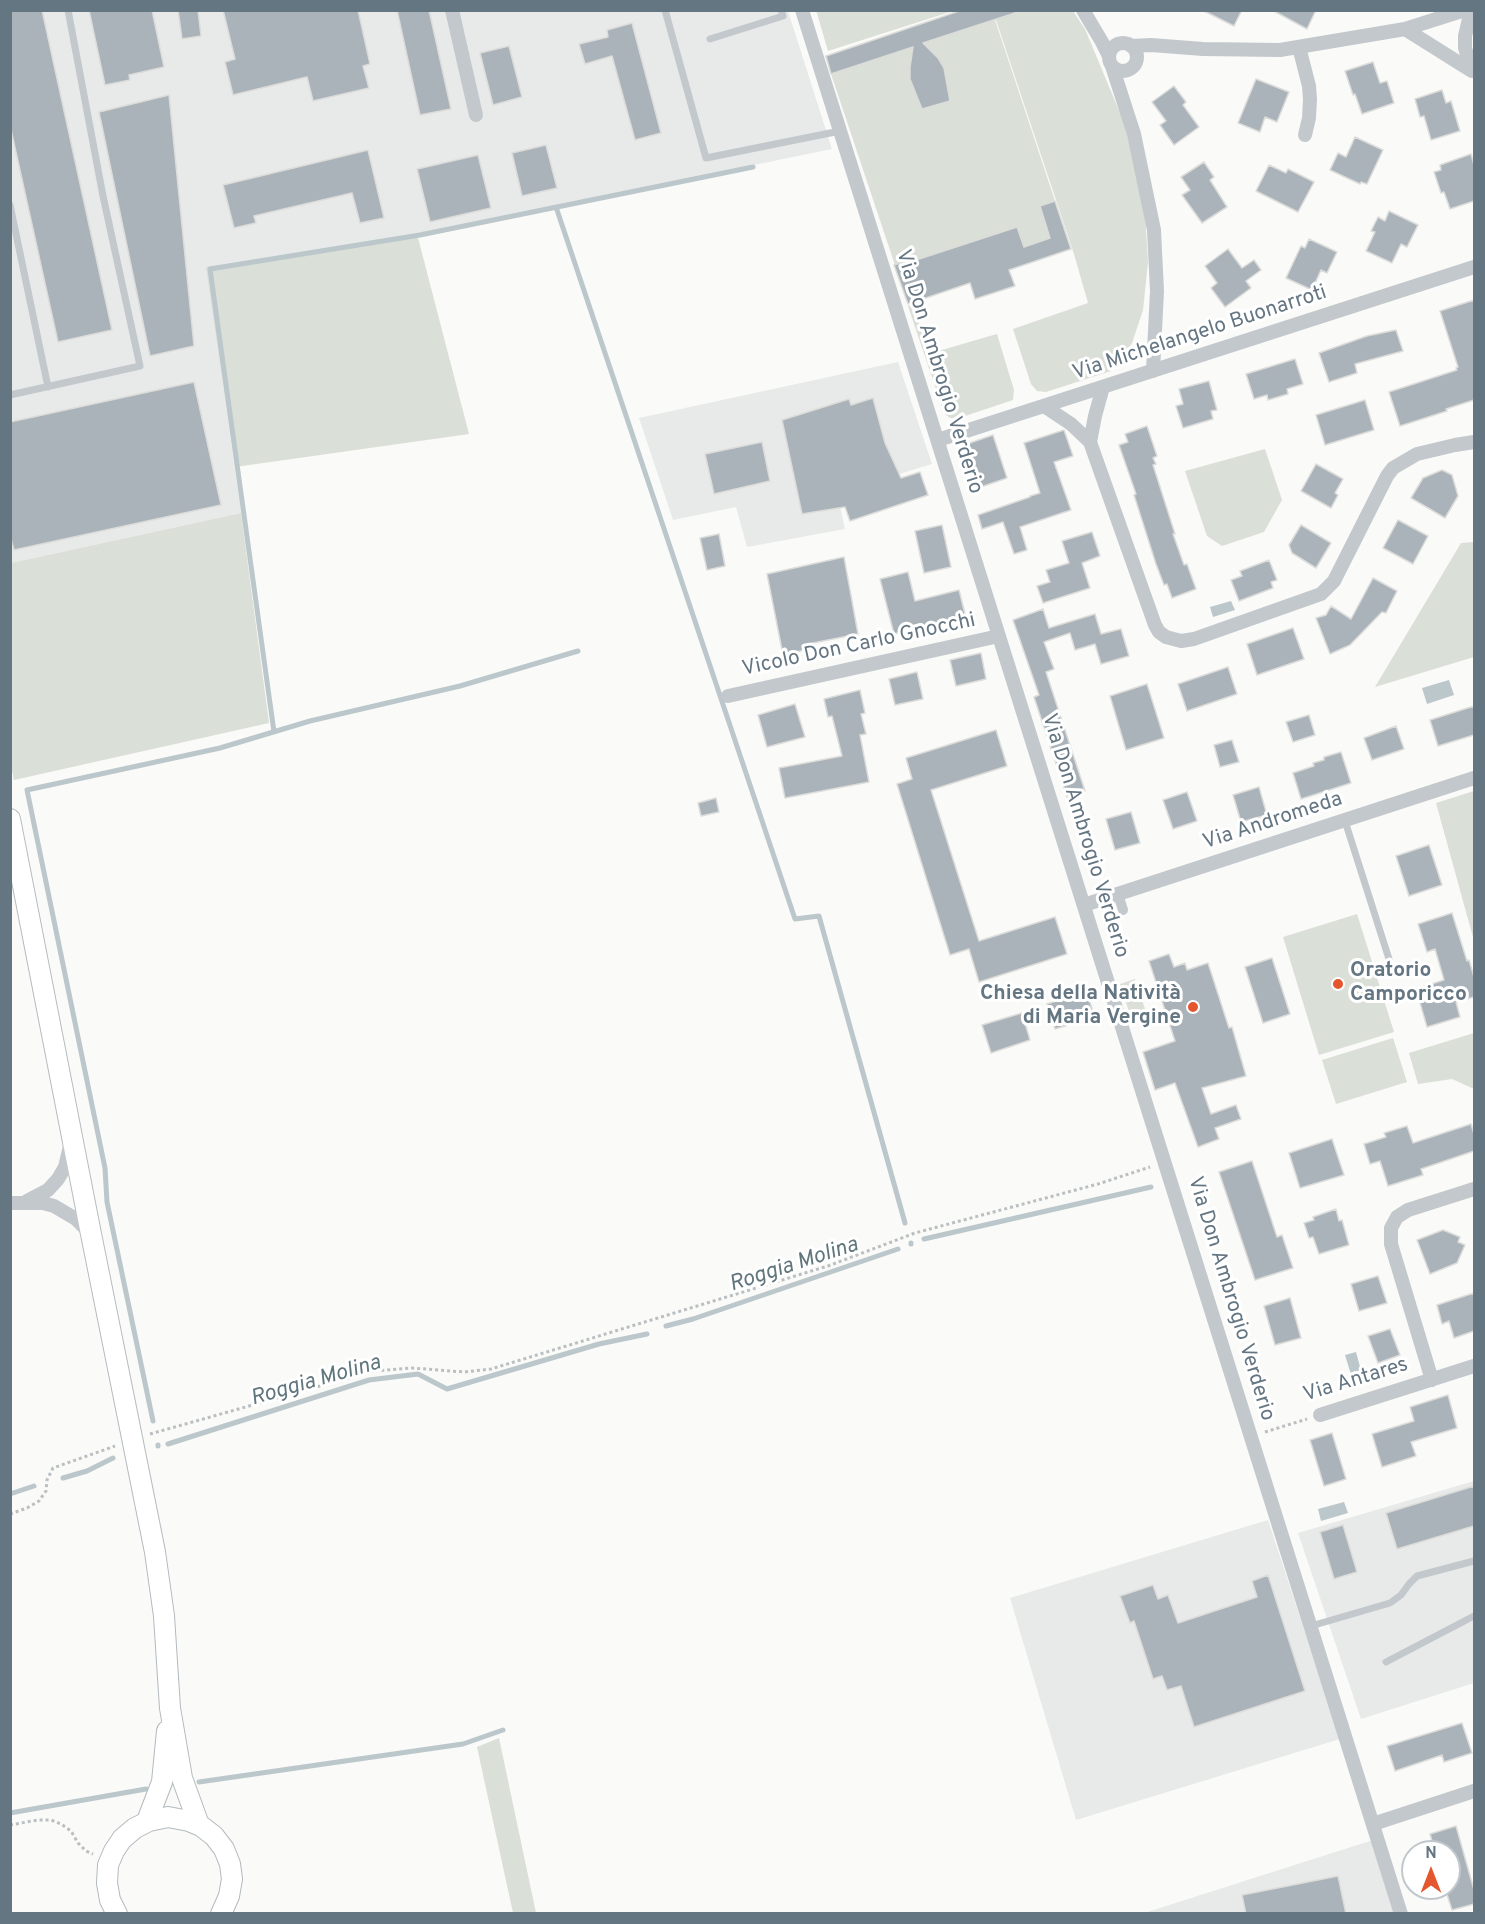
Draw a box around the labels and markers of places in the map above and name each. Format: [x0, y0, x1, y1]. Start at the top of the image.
place label: Oratorio Camporicco [1350, 959, 1467, 1009]
marker: Oratorio Camporicco [1331, 977, 1345, 991]
place label: Chiesa della Natività di Maria Vergine [980, 982, 1181, 1032]
marker: Chiesa della Natività di Maria Vergine [1186, 1000, 1200, 1014]

